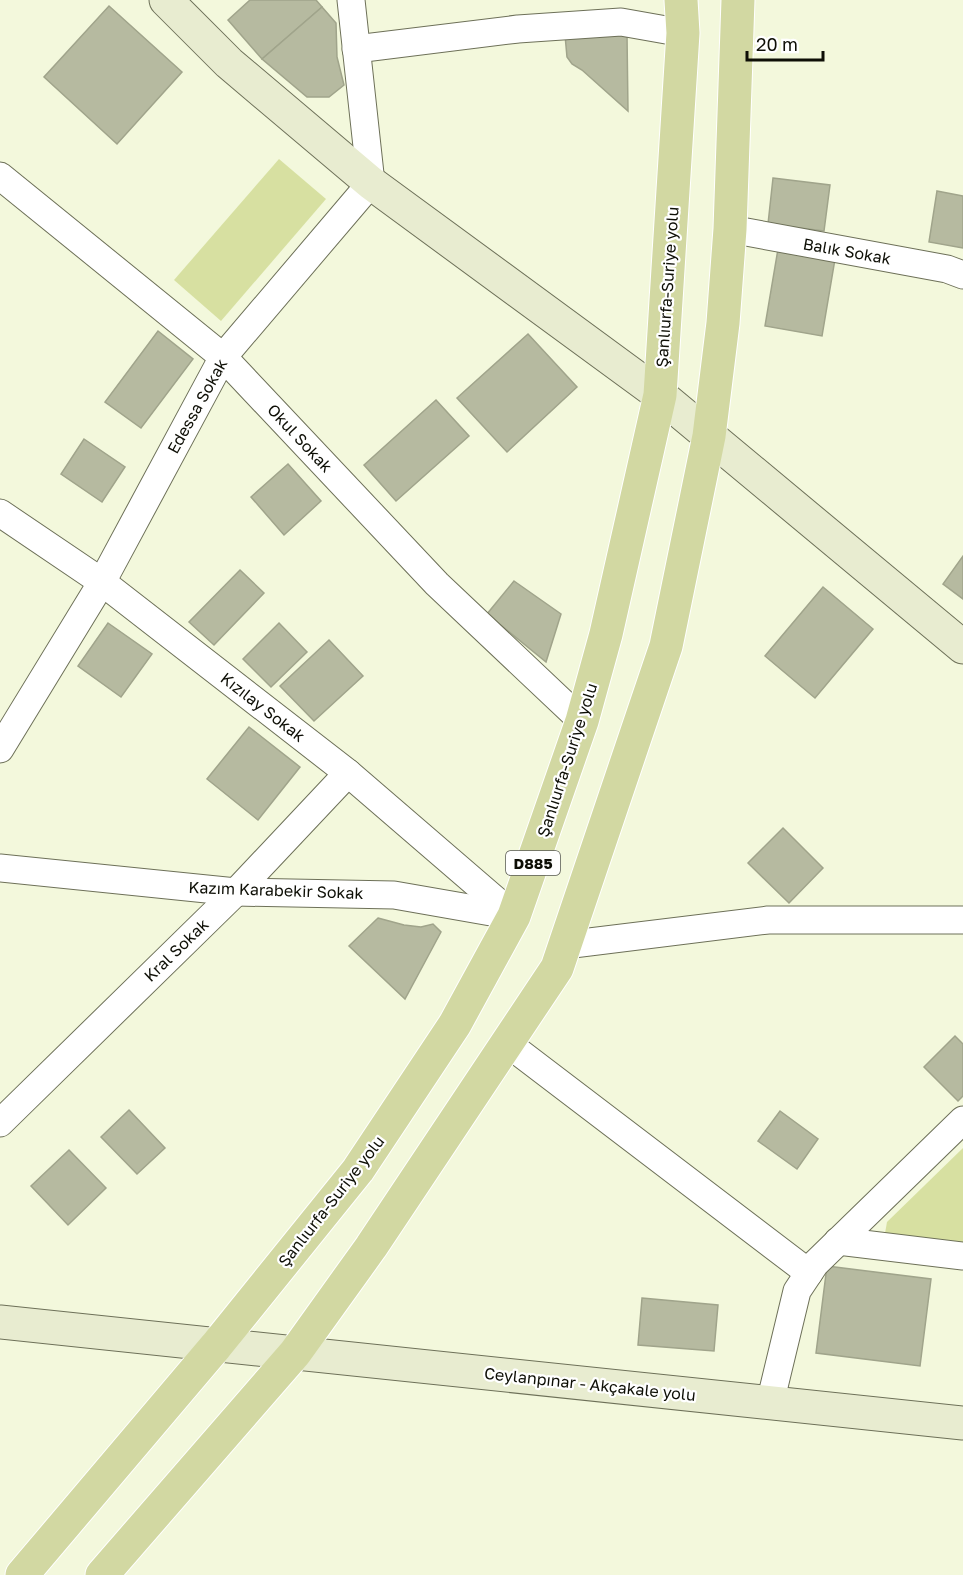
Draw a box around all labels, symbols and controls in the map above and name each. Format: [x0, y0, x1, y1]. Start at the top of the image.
scale bar [747, 24, 824, 62]
text: 20 m [756, 33, 798, 55]
street label: Şanlıurfa-Suriye yolu [651, 206, 683, 368]
street label: Balık Sokak [801, 233, 893, 269]
street label: Edessa Sokak [163, 355, 231, 457]
street label: Okul Sokak [263, 400, 337, 476]
street label: Kızılay Sokak [217, 668, 309, 746]
street label: Şanlıurfa-Suriye yolu [533, 680, 601, 840]
road number: D885 [506, 851, 560, 875]
street label: Kazım Karabekir Sokak [188, 877, 364, 903]
street label: Kral Sokak [140, 914, 212, 986]
street label: Şanlıurfa-Suriye yolu [274, 1131, 388, 1271]
street label: Ceylanpınar - Akçakale yolu [483, 1363, 697, 1405]

